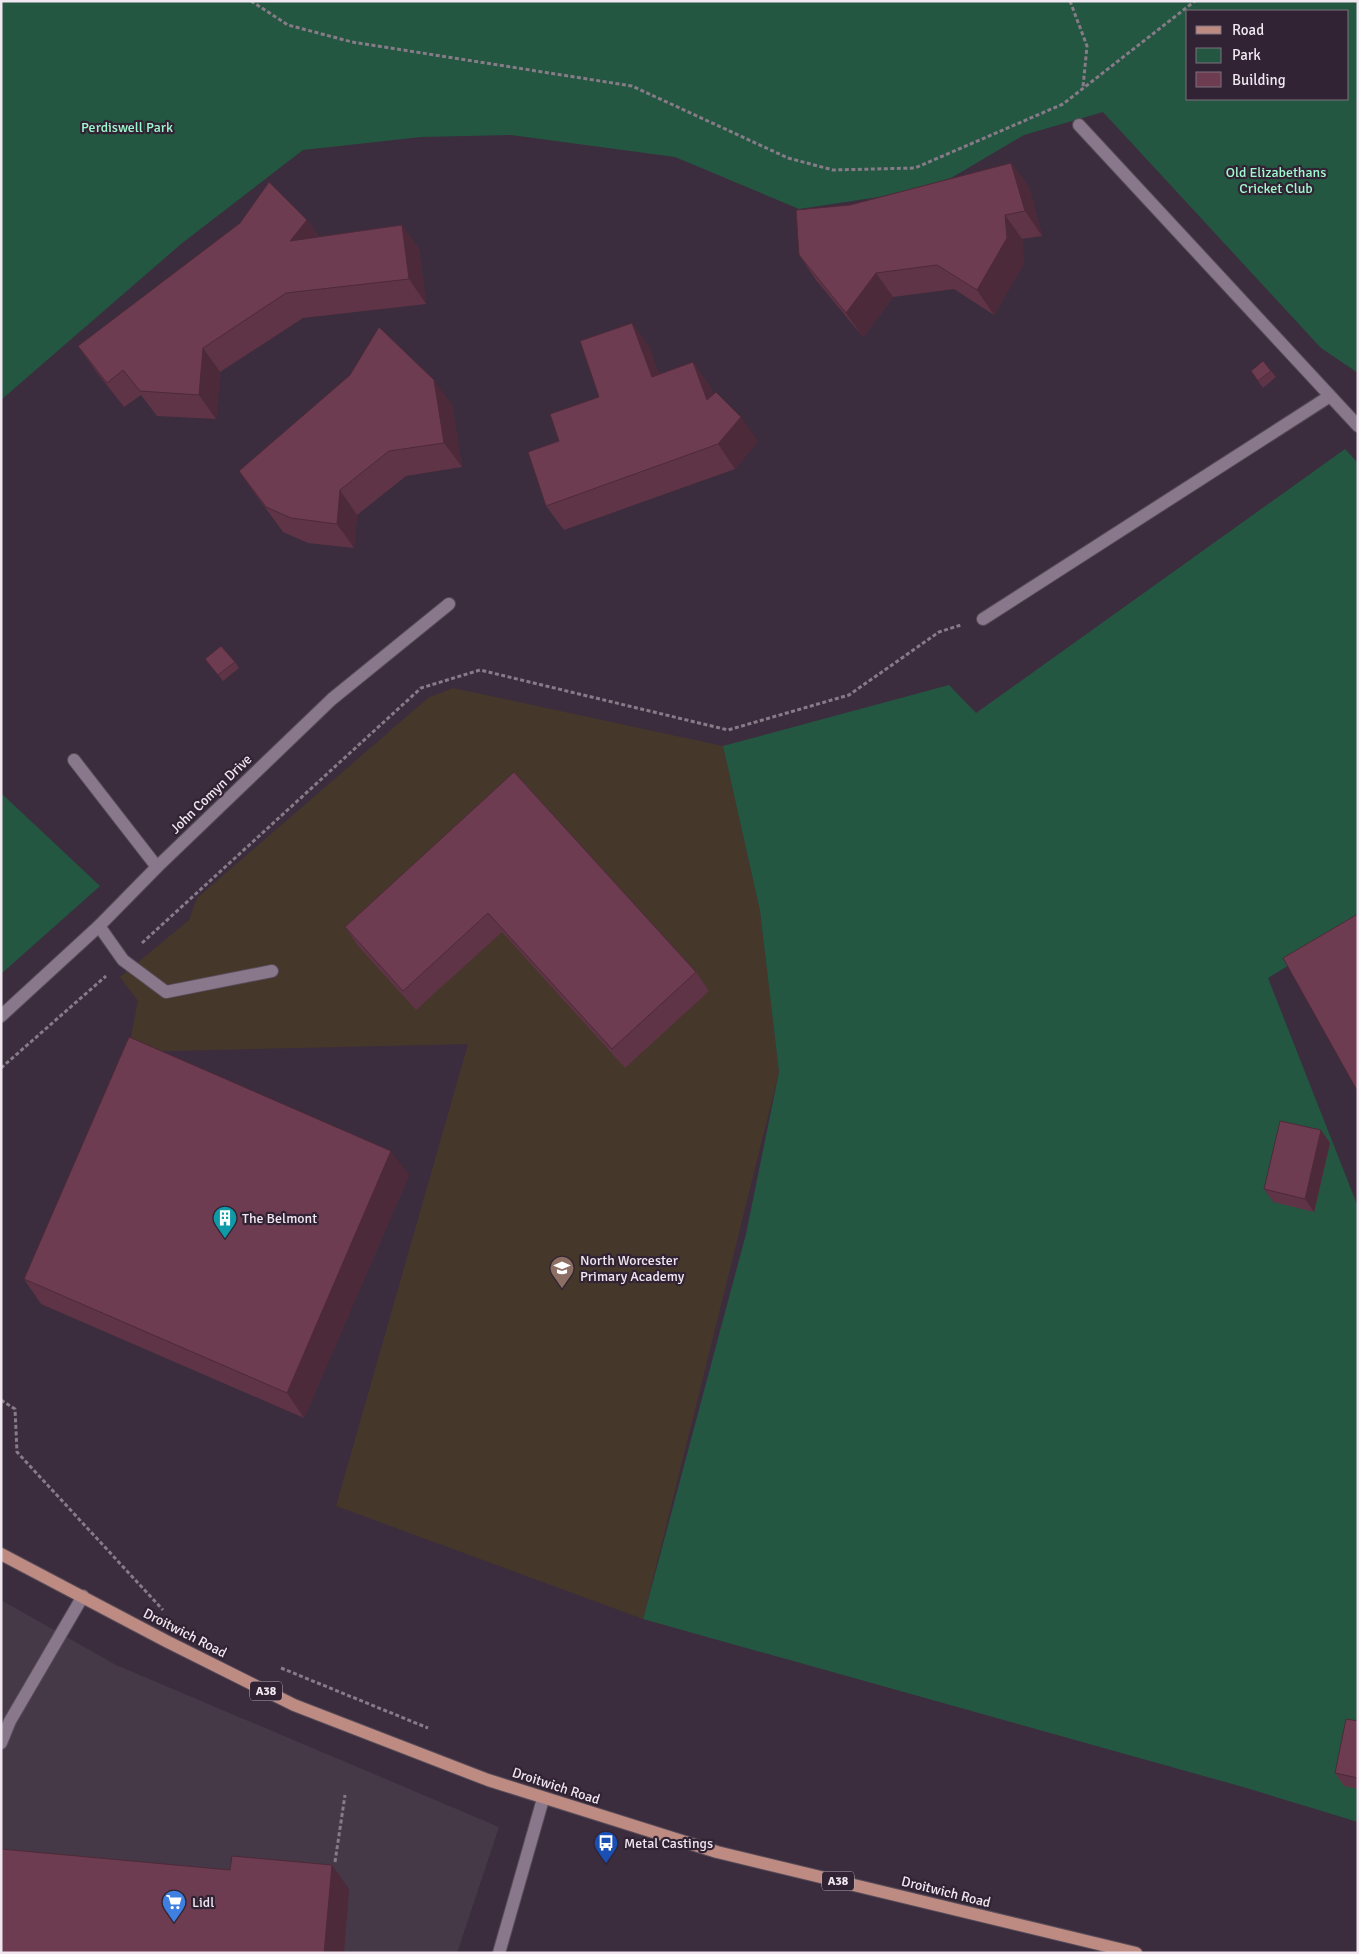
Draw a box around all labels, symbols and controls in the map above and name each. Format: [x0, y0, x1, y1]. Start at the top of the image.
legend [1186, 10, 1349, 100]
text: Road [1232, 21, 1264, 39]
text: Park [1232, 46, 1261, 64]
text: Building [1232, 71, 1286, 89]
park label: Perdiswell Park [81, 119, 173, 136]
park label: Old Elizabethans Cricket Club [1226, 164, 1326, 197]
street label: John Comyn Drive [167, 751, 255, 837]
building icon: The Belmont [212, 1205, 238, 1239]
place label: The Belmont [242, 1210, 317, 1227]
place label: North Worcester Primary Academy [580, 1252, 685, 1285]
school or university icon: North Worcester Primary Academy [549, 1255, 575, 1289]
street label: Droitwich Road [140, 1605, 230, 1661]
road number: A38 [250, 1682, 282, 1700]
street label: Droitwich Road [510, 1764, 602, 1808]
bus stop icon: Metal Castings [593, 1830, 619, 1864]
place label: Metal Castings [624, 1835, 713, 1852]
road number: A38 [822, 1872, 854, 1890]
street label: Droitwich Road [900, 1873, 992, 1911]
supermarket icon: Lidl [161, 1889, 187, 1923]
place label: Lidl [192, 1894, 214, 1911]

